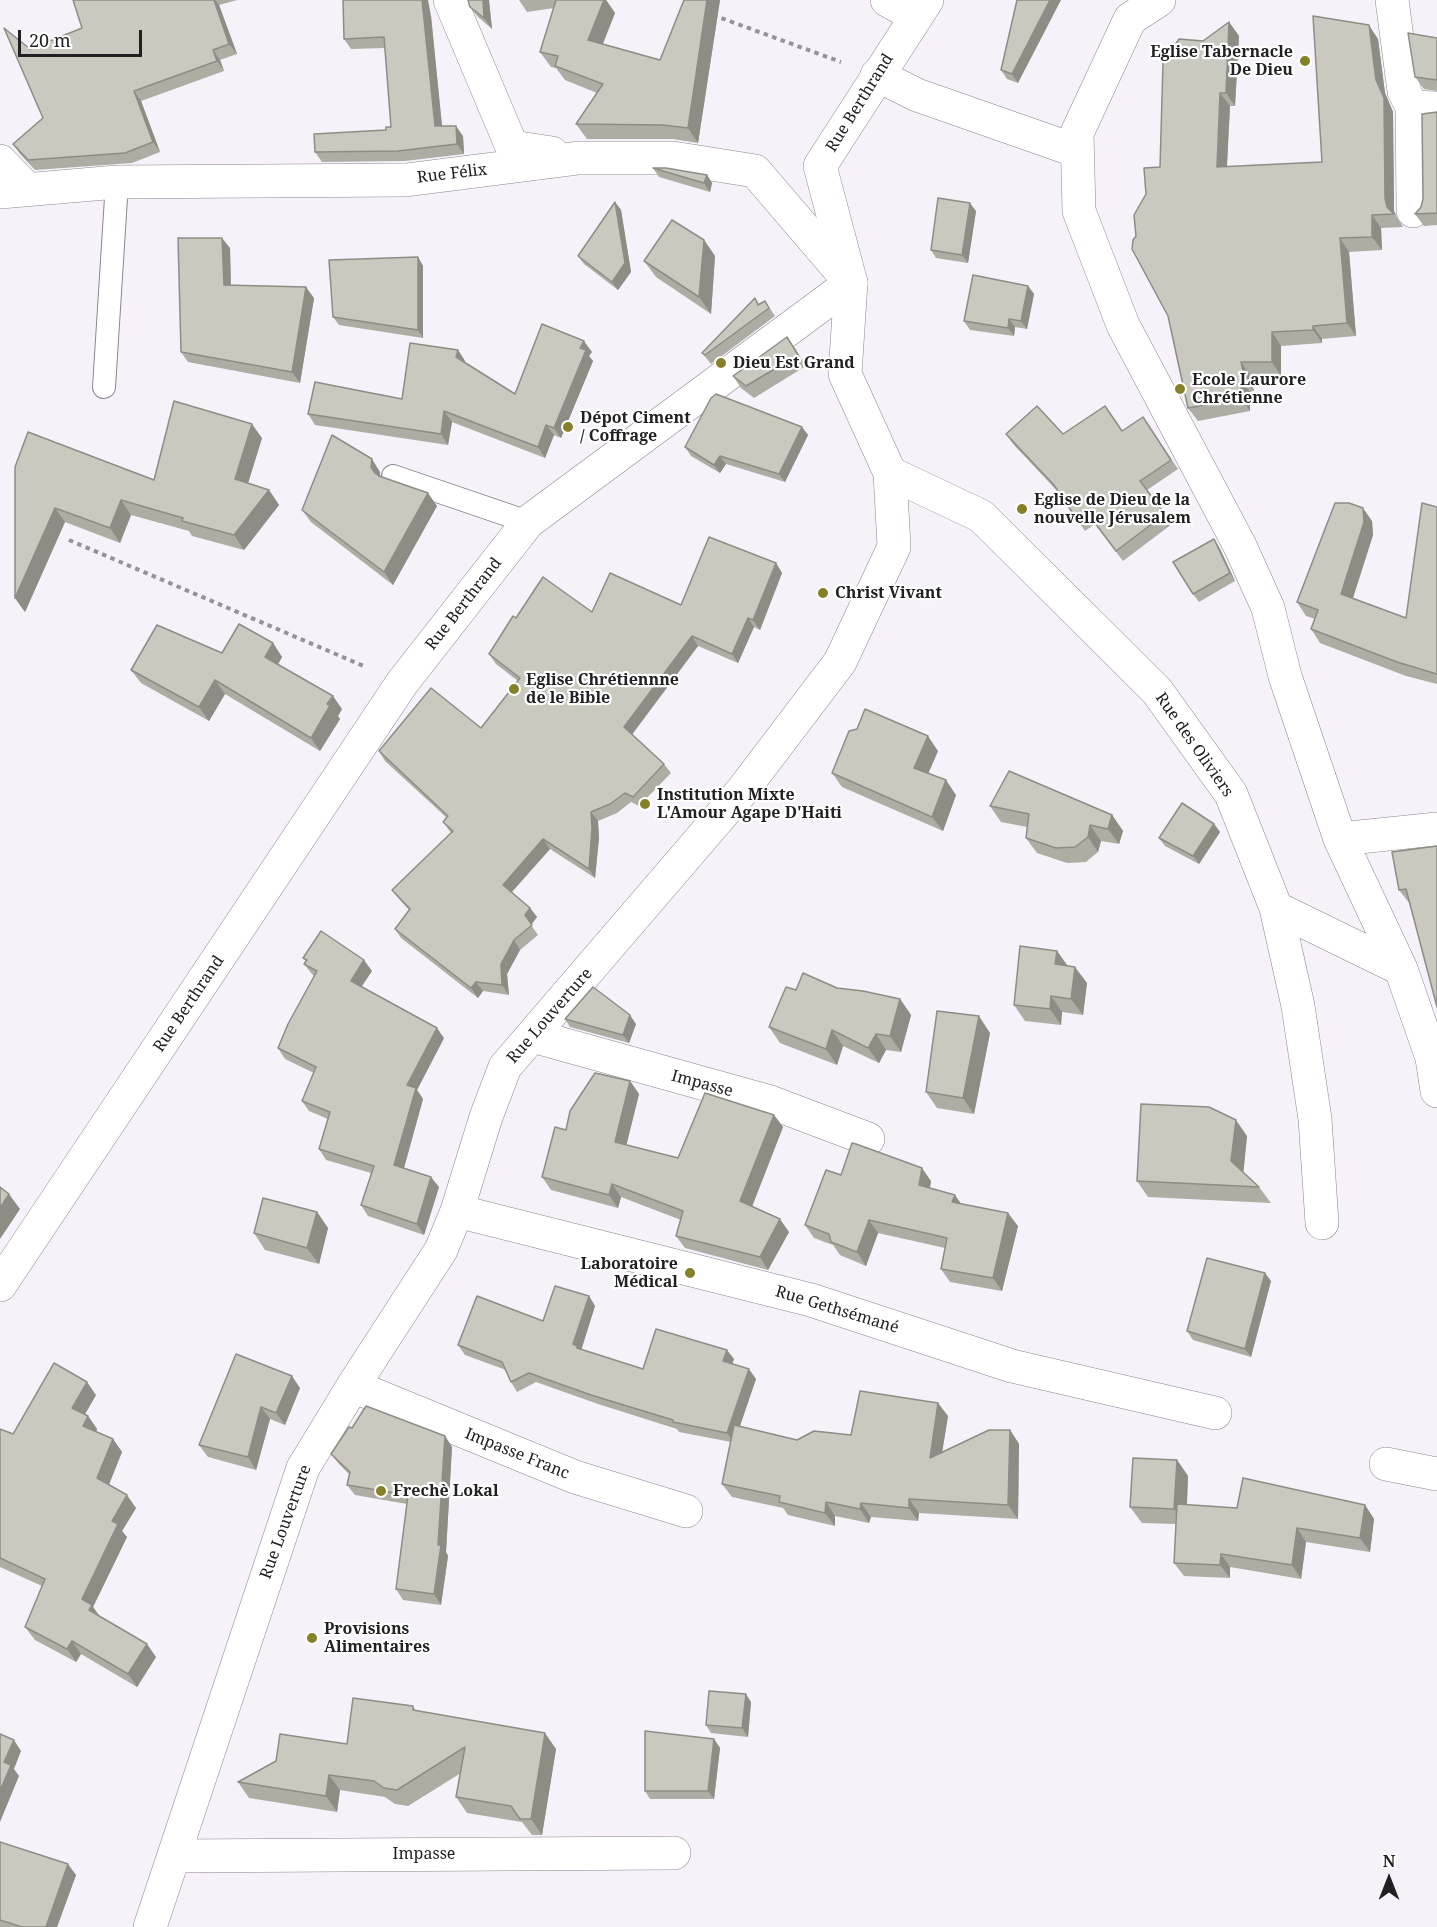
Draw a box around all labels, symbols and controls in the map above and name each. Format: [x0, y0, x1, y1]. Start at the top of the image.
scale bar [21, 18, 146, 56]
text: 20 m [29, 28, 71, 52]
place label: Eglise Tabernacle De Dieu [1150, 42, 1293, 80]
street label: Rue Berthrand [822, 50, 898, 156]
marker: Eglise Tabernacle De Dieu [1298, 54, 1312, 68]
street label: Rue Félix [416, 160, 488, 188]
place label: Dieu Est Grand [733, 353, 855, 373]
marker: Dieu Est Grand [714, 356, 728, 370]
place label: Ecole Laurore Chrétienne [1192, 370, 1306, 408]
marker: Ecole Laurore Chrétienne [1173, 382, 1187, 396]
place label: Dépot Ciment / Coffrage [580, 408, 691, 446]
marker: Dépot Ciment / Coffrage [561, 420, 575, 434]
place label: Eglise de Dieu de la nouvelle Jérusalem [1034, 490, 1191, 528]
marker: Eglise de Dieu de la nouvelle Jérusalem [1015, 502, 1029, 516]
street label: Rue Berthrand [422, 554, 506, 654]
place label: Christ Vivant [835, 583, 942, 603]
marker: Christ Vivant [816, 586, 830, 600]
place label: Eglise Chrétiennne de le Bible [526, 670, 679, 708]
marker: Eglise Chrétiennne de le Bible [507, 682, 521, 696]
street label: Rue des Oliviers [1151, 689, 1237, 801]
place label: Institution Mixte L'Amour Agape D'Haiti [657, 785, 842, 823]
marker: Institution Mixte L'Amour Agape D'Haiti [638, 797, 652, 811]
street label: Rue Berthrand [150, 952, 228, 1056]
street label: Rue Louverture [503, 964, 597, 1068]
street label: Impasse [669, 1067, 735, 1101]
place label: Laboratoire Médical [581, 1254, 678, 1292]
marker: Laboratoire Médical [683, 1266, 697, 1280]
street label: Rue Gethsémané [773, 1282, 901, 1338]
street label: Impasse Franc [462, 1424, 572, 1484]
street label: Rue Louverture [256, 1462, 316, 1582]
place label: Frechè Lokal [393, 1481, 499, 1501]
marker: Frechè Lokal [374, 1484, 388, 1498]
place label: Provisions Alimentaires [324, 1619, 430, 1657]
marker: Provisions Alimentaires [305, 1631, 319, 1645]
street label: Impasse [393, 1844, 455, 1864]
north arrow [1359, 1849, 1419, 1909]
text: N [1383, 1850, 1395, 1872]

